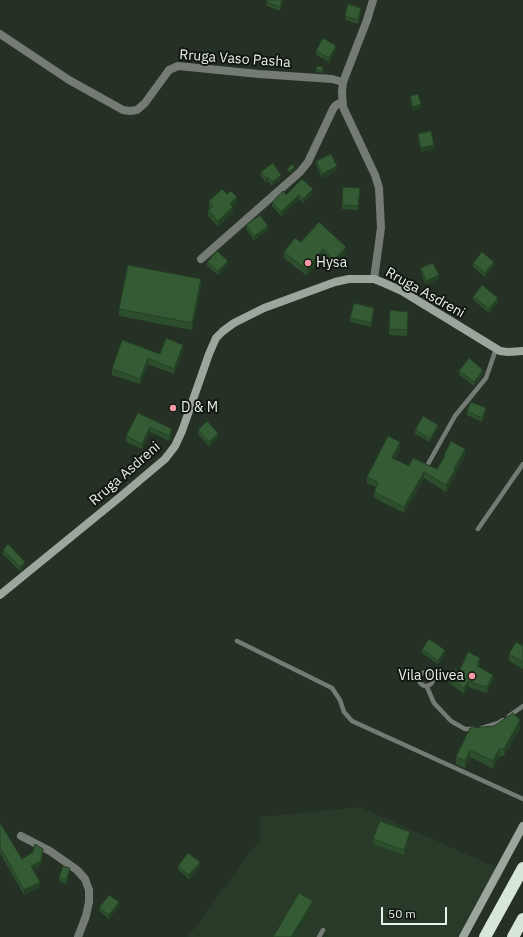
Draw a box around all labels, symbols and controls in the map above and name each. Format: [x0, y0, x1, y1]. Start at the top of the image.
street label: Rruga Vaso Pasha [179, 47, 291, 71]
place label: Hysa [316, 255, 347, 271]
marker: Hysa [303, 258, 313, 268]
street label: Rruga Asdreni [382, 264, 468, 322]
place label: D & M [181, 400, 218, 416]
marker: D & M [168, 403, 178, 413]
street label: Rruga Asdreni [86, 439, 164, 509]
place label: Vila Olivea [398, 668, 464, 684]
marker: Vila Olivea [467, 671, 477, 681]
scale bar [383, 899, 449, 925]
text: 50 m [388, 906, 416, 921]

